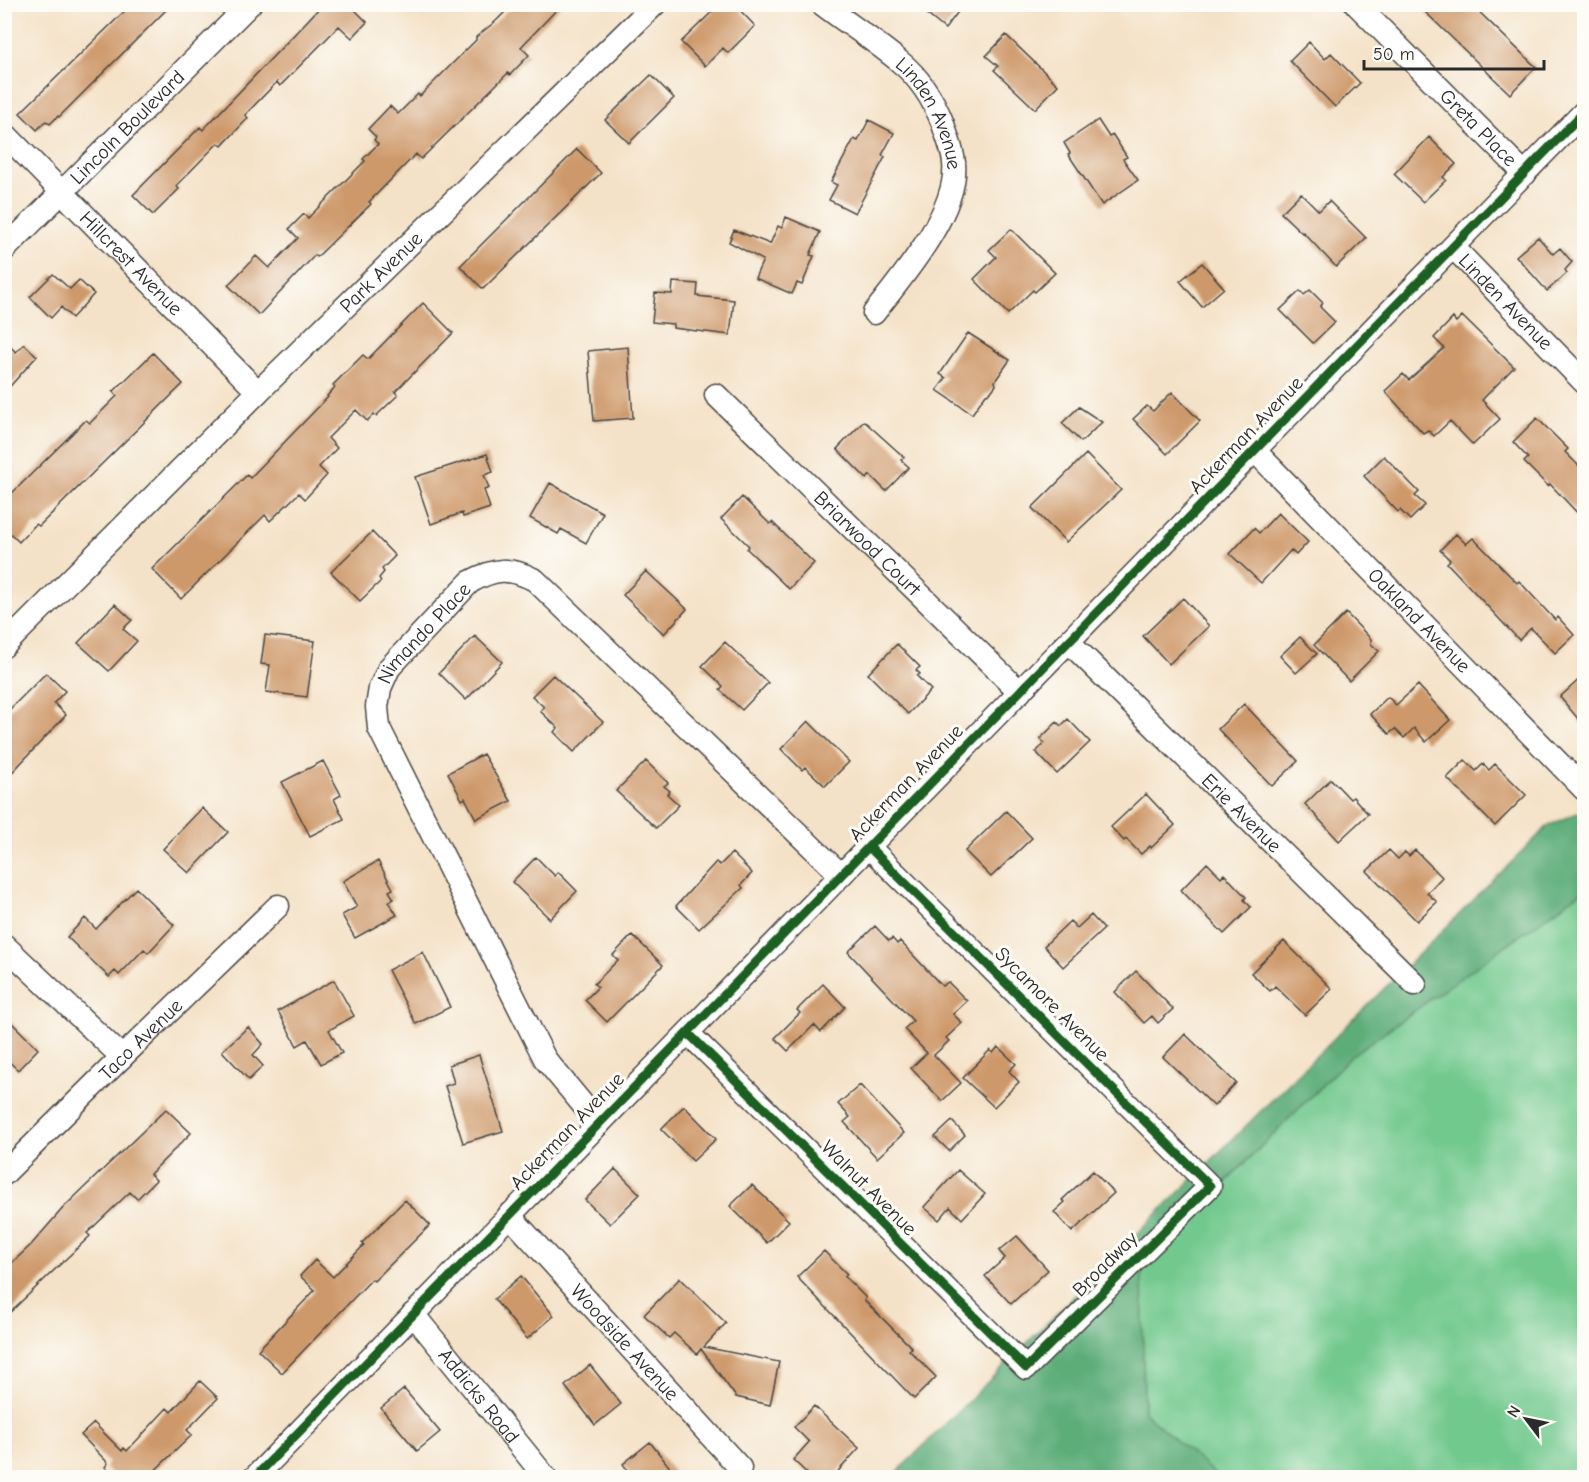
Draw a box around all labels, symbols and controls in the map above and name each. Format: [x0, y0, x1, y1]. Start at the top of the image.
scale bar [1364, 33, 1544, 71]
text: 50 m [1373, 44, 1415, 65]
street label: Linden Avenue [891, 52, 966, 170]
street label: Lincoln Boulevard [65, 65, 189, 189]
street label: Greta Place [1435, 84, 1522, 171]
street label: Hillcrest Avenue [75, 206, 188, 320]
street label: Park Avenue [335, 227, 427, 317]
street label: Linden Avenue [1454, 249, 1558, 354]
street label: Ackerman Avenue [1184, 372, 1308, 498]
street label: Briarwood Court [810, 486, 927, 601]
street label: Oakland Avenue [1364, 563, 1476, 677]
street label: Nimando Place [372, 577, 475, 687]
street label: Ackerman Avenue [844, 720, 968, 846]
street label: Erie Avenue [1197, 769, 1286, 857]
street label: Sycamore Avenue [990, 942, 1114, 1066]
street label: Taco Avenue [94, 994, 187, 1085]
street label: Ackerman Avenue [505, 1068, 629, 1194]
street label: Walnut Avenue [817, 1136, 921, 1240]
street label: Broadway [1068, 1227, 1142, 1301]
street label: Woodside Avenue [566, 1279, 684, 1405]
street label: Addicks Road [434, 1344, 524, 1447]
north arrow [1496, 1389, 1556, 1449]
text: N [1504, 1402, 1525, 1421]

